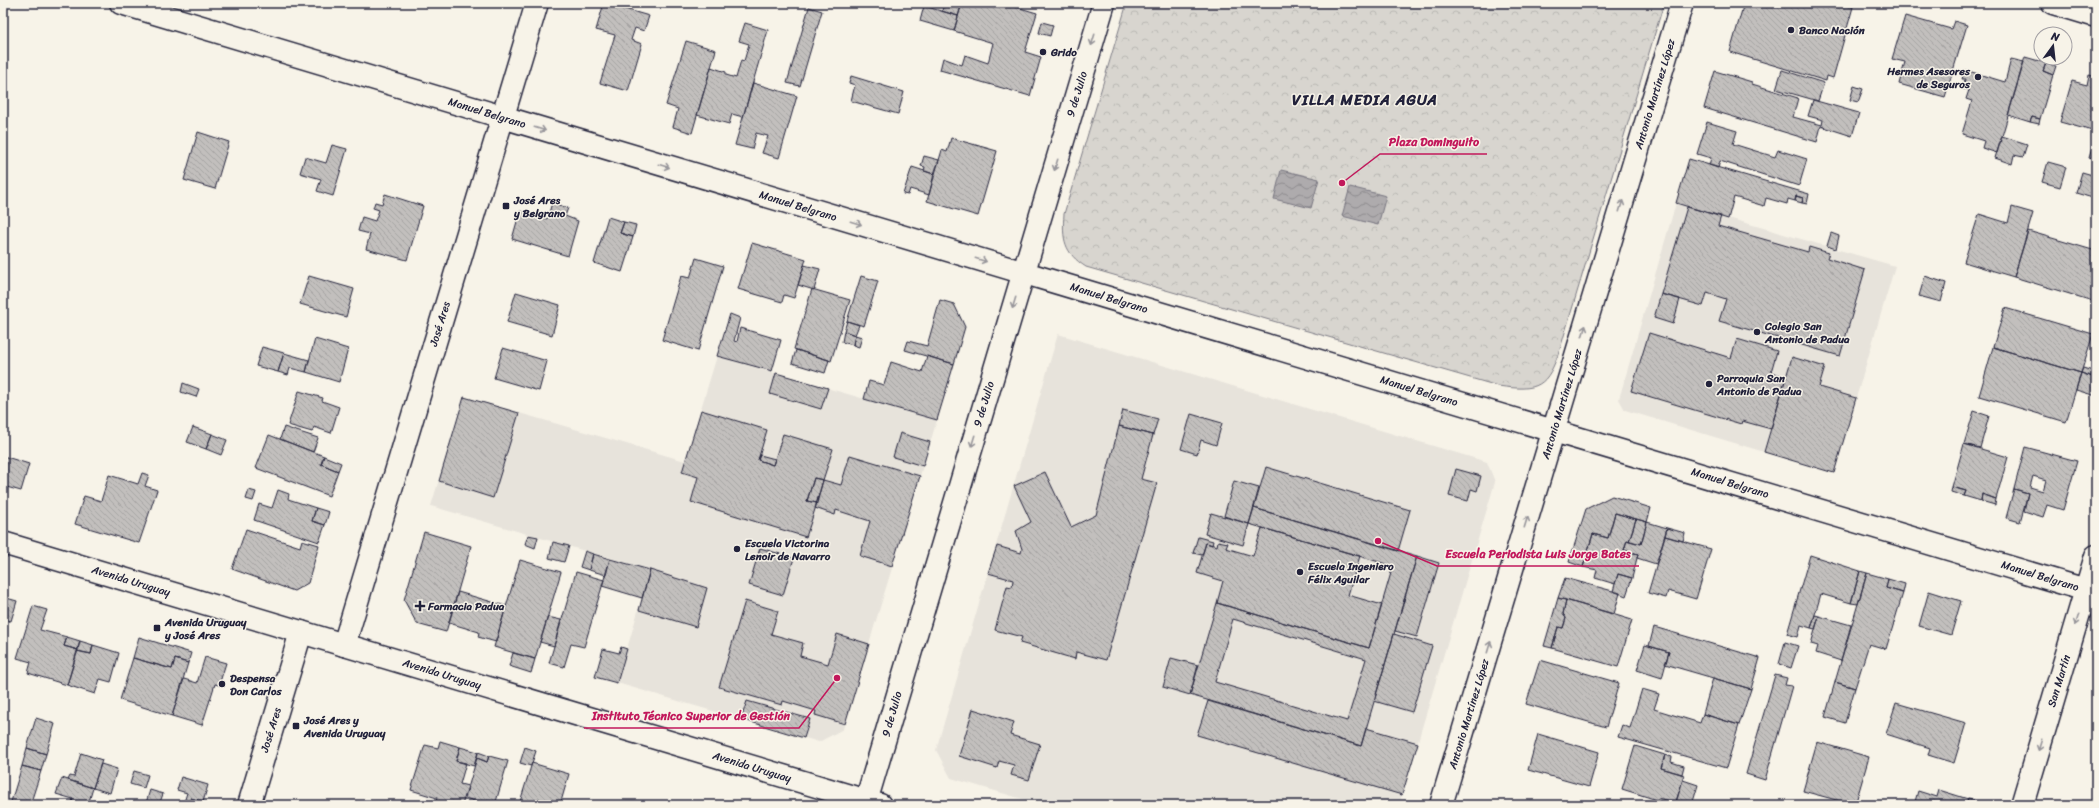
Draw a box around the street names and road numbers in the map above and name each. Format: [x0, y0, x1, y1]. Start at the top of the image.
street label: Antonio Martínez López [1629, 36, 1681, 152]
street label: 9 de Julio [1061, 68, 1093, 119]
street label: Manuel Belgrano [446, 92, 529, 134]
street label: Manuel Belgrano [757, 185, 840, 227]
street label: Manuel Belgrano [1068, 277, 1151, 319]
street label: José Ares [424, 299, 456, 350]
street label: Antonio Martínez López [1536, 346, 1588, 462]
street label: Manuel Belgrano [1378, 370, 1461, 412]
street label: 9 de Julio [968, 378, 1000, 429]
street label: Manuel Belgrano [1689, 462, 1772, 504]
street label: Manuel Belgrano [1999, 555, 2082, 597]
street label: Avenida Uruguay [88, 560, 173, 602]
street label: San Martín [2042, 652, 2076, 710]
street label: Avenida Uruguay [399, 653, 484, 695]
street label: Antonio Martínez López [1443, 656, 1495, 772]
street label: 9 de Julio [876, 689, 908, 739]
street label: José Ares [255, 705, 287, 756]
street label: Avenida Uruguay [709, 746, 794, 788]

